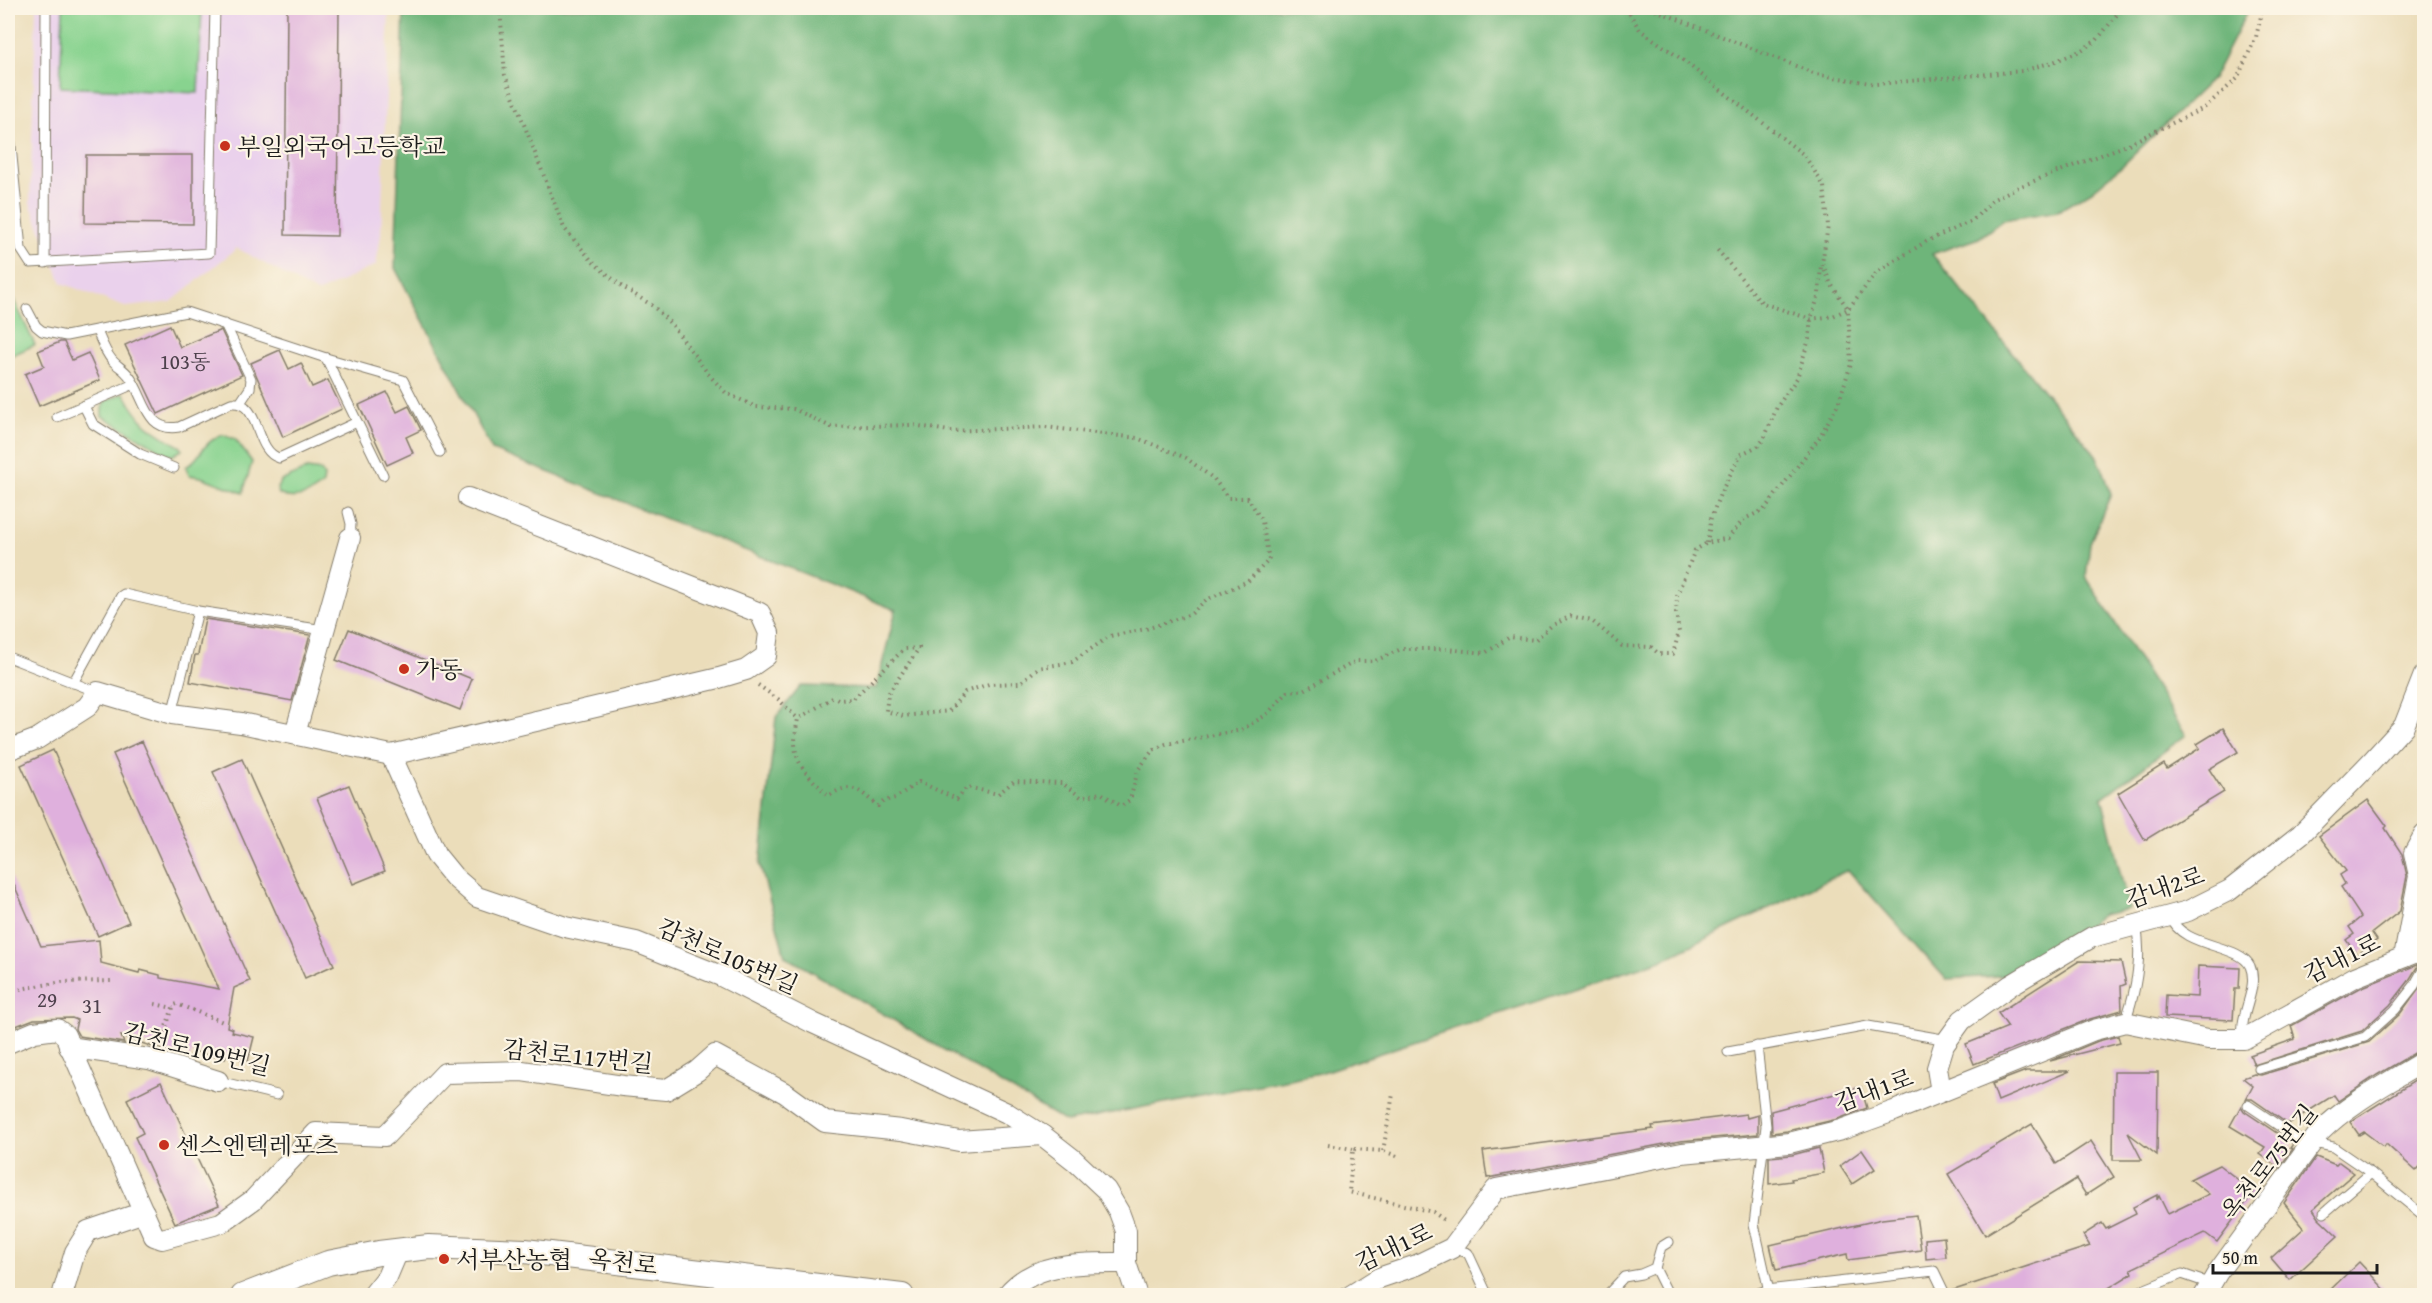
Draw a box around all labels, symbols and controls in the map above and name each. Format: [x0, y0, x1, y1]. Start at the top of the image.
place label: 부일외국어고등학교 [237, 129, 446, 164]
marker: 부일외국어고등학교 [218, 139, 232, 153]
house number: 103동 [160, 346, 210, 377]
place label: 가동 [416, 652, 462, 687]
marker: 가동 [397, 662, 411, 676]
street label: 감내2로 [2121, 857, 2209, 917]
street label: 감천로105번길 [652, 909, 804, 1003]
street label: 감내1로 [2298, 924, 2386, 992]
house number: 29 [37, 984, 57, 1015]
house number: 31 [82, 990, 102, 1021]
street label: 감천로109번길 [120, 1014, 274, 1084]
street label: 감천로117번길 [501, 1031, 655, 1081]
street label: 감내1로 [1830, 1060, 1918, 1120]
street label: 옥천로75번길 [2212, 1096, 2326, 1228]
place label: 센스엔텍레포츠 [176, 1128, 338, 1163]
marker: 센스엔텍레포츠 [157, 1138, 171, 1152]
street label: 감내1로 [1350, 1214, 1438, 1280]
scale bar [2213, 1237, 2376, 1275]
street label: 옥천로 [586, 1240, 660, 1284]
place label: 서부산농협 [456, 1242, 572, 1277]
text: 50 m [2222, 1244, 2258, 1271]
marker: 서부산농협 [437, 1252, 451, 1266]

